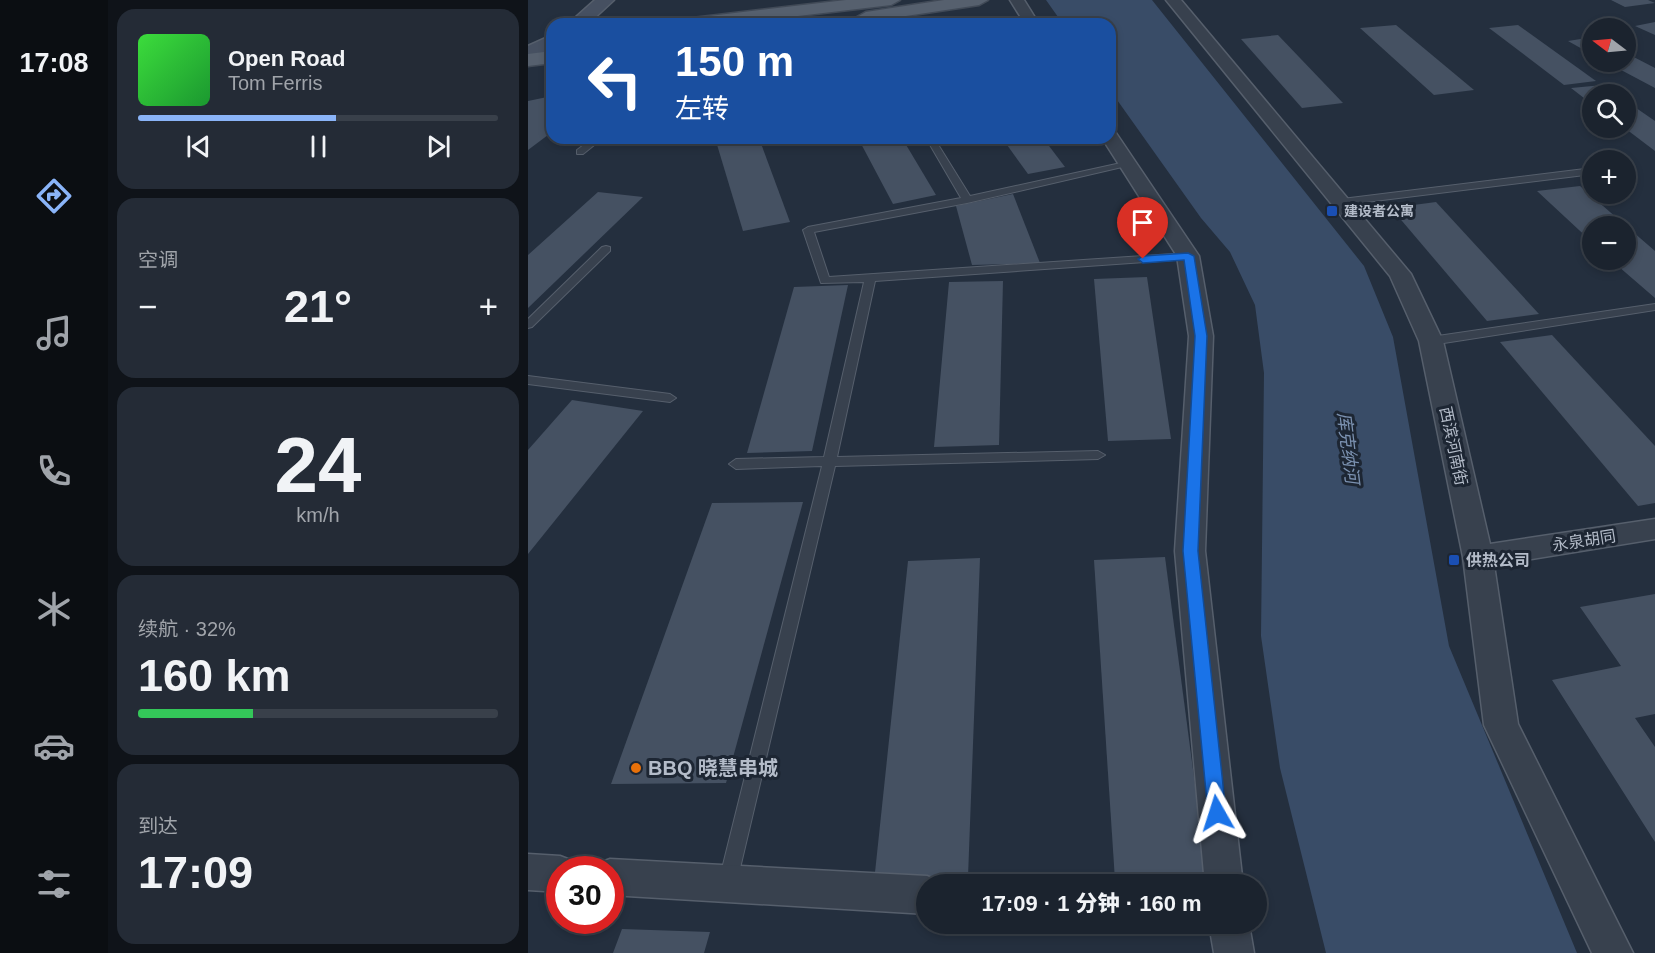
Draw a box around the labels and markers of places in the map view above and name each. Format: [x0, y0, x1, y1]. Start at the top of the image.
pin [1117, 197, 1168, 259]
place label: 建设者公寓 [1344, 203, 1414, 219]
marker: 建设者公寓 [1325, 204, 1339, 218]
place label: 供热公司 [1466, 551, 1530, 569]
marker: 供热公司 [1447, 553, 1461, 567]
place label: BBQ 晓慧串城 [648, 757, 778, 779]
marker: BBQ 晓慧串城 [629, 761, 643, 775]

